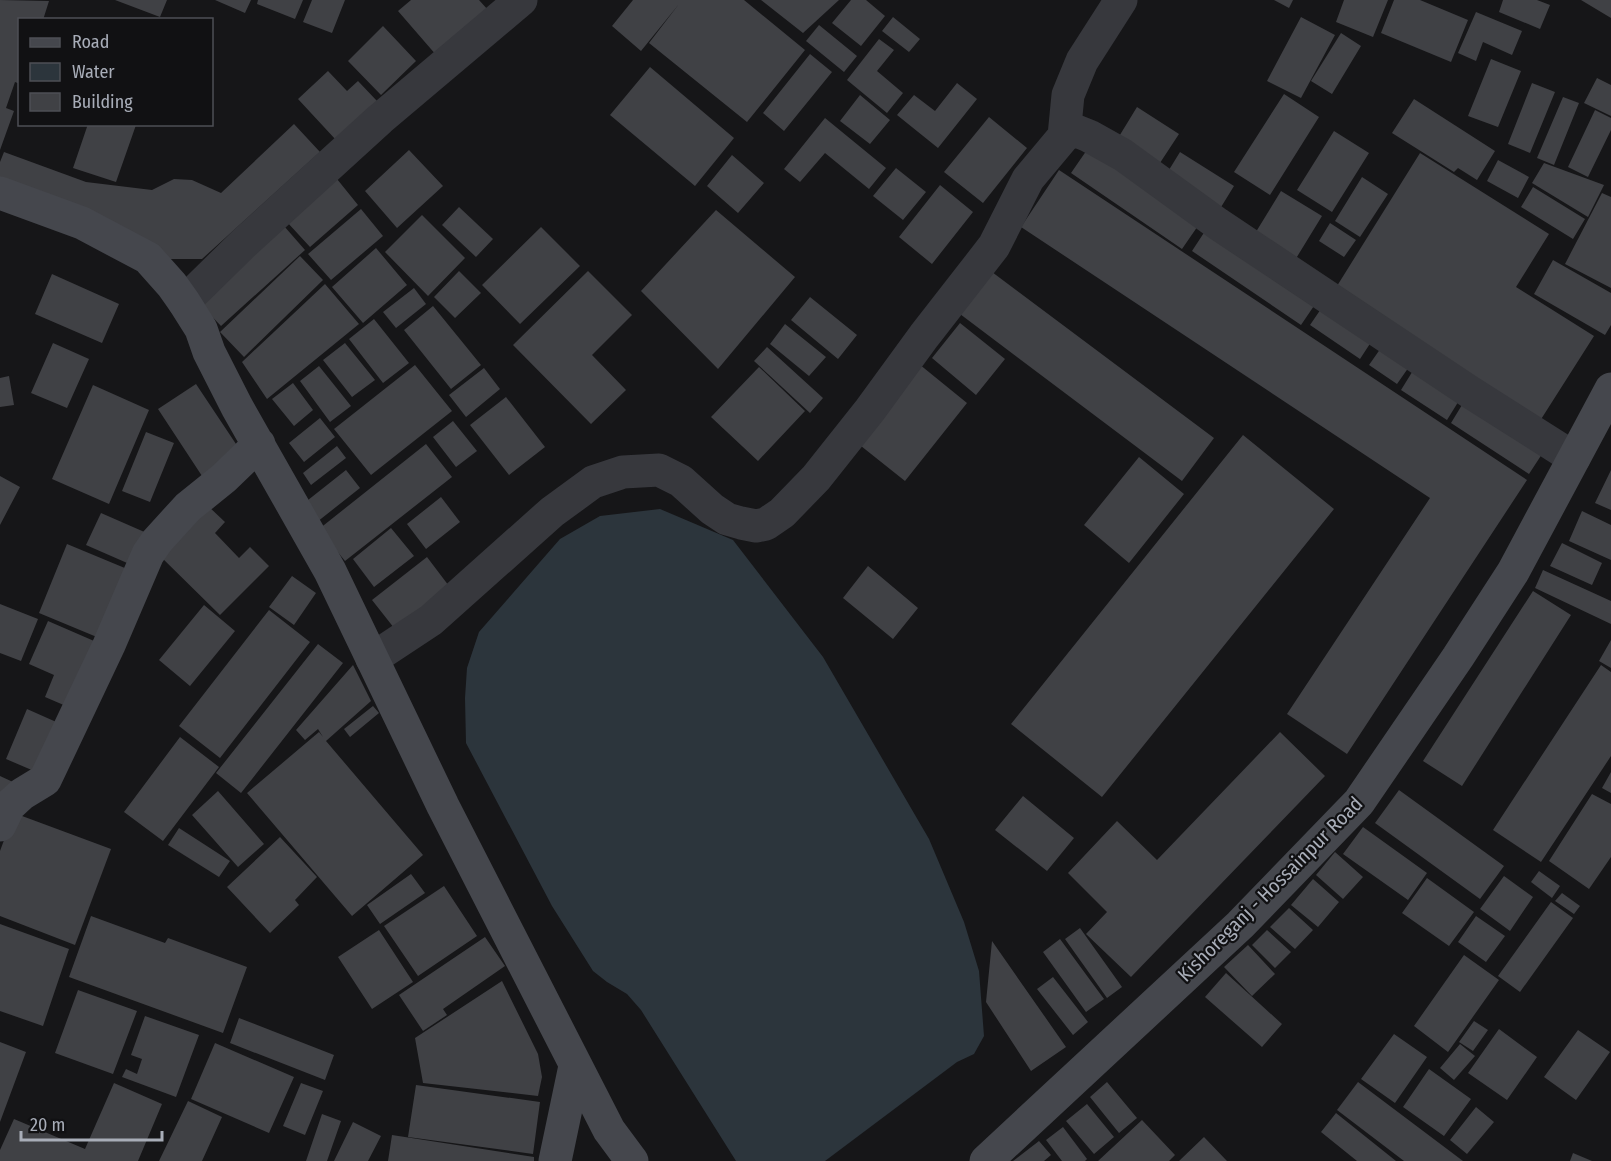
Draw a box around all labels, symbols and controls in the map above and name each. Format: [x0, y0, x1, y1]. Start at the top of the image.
legend [18, 18, 213, 126]
text: Road [72, 31, 109, 53]
text: Water [72, 61, 115, 83]
text: Building [72, 91, 133, 113]
street label: Kishoreganj - Hossainpur Road [1173, 792, 1367, 986]
scale bar [21, 1104, 162, 1142]
text: 20 m [30, 1114, 65, 1136]

